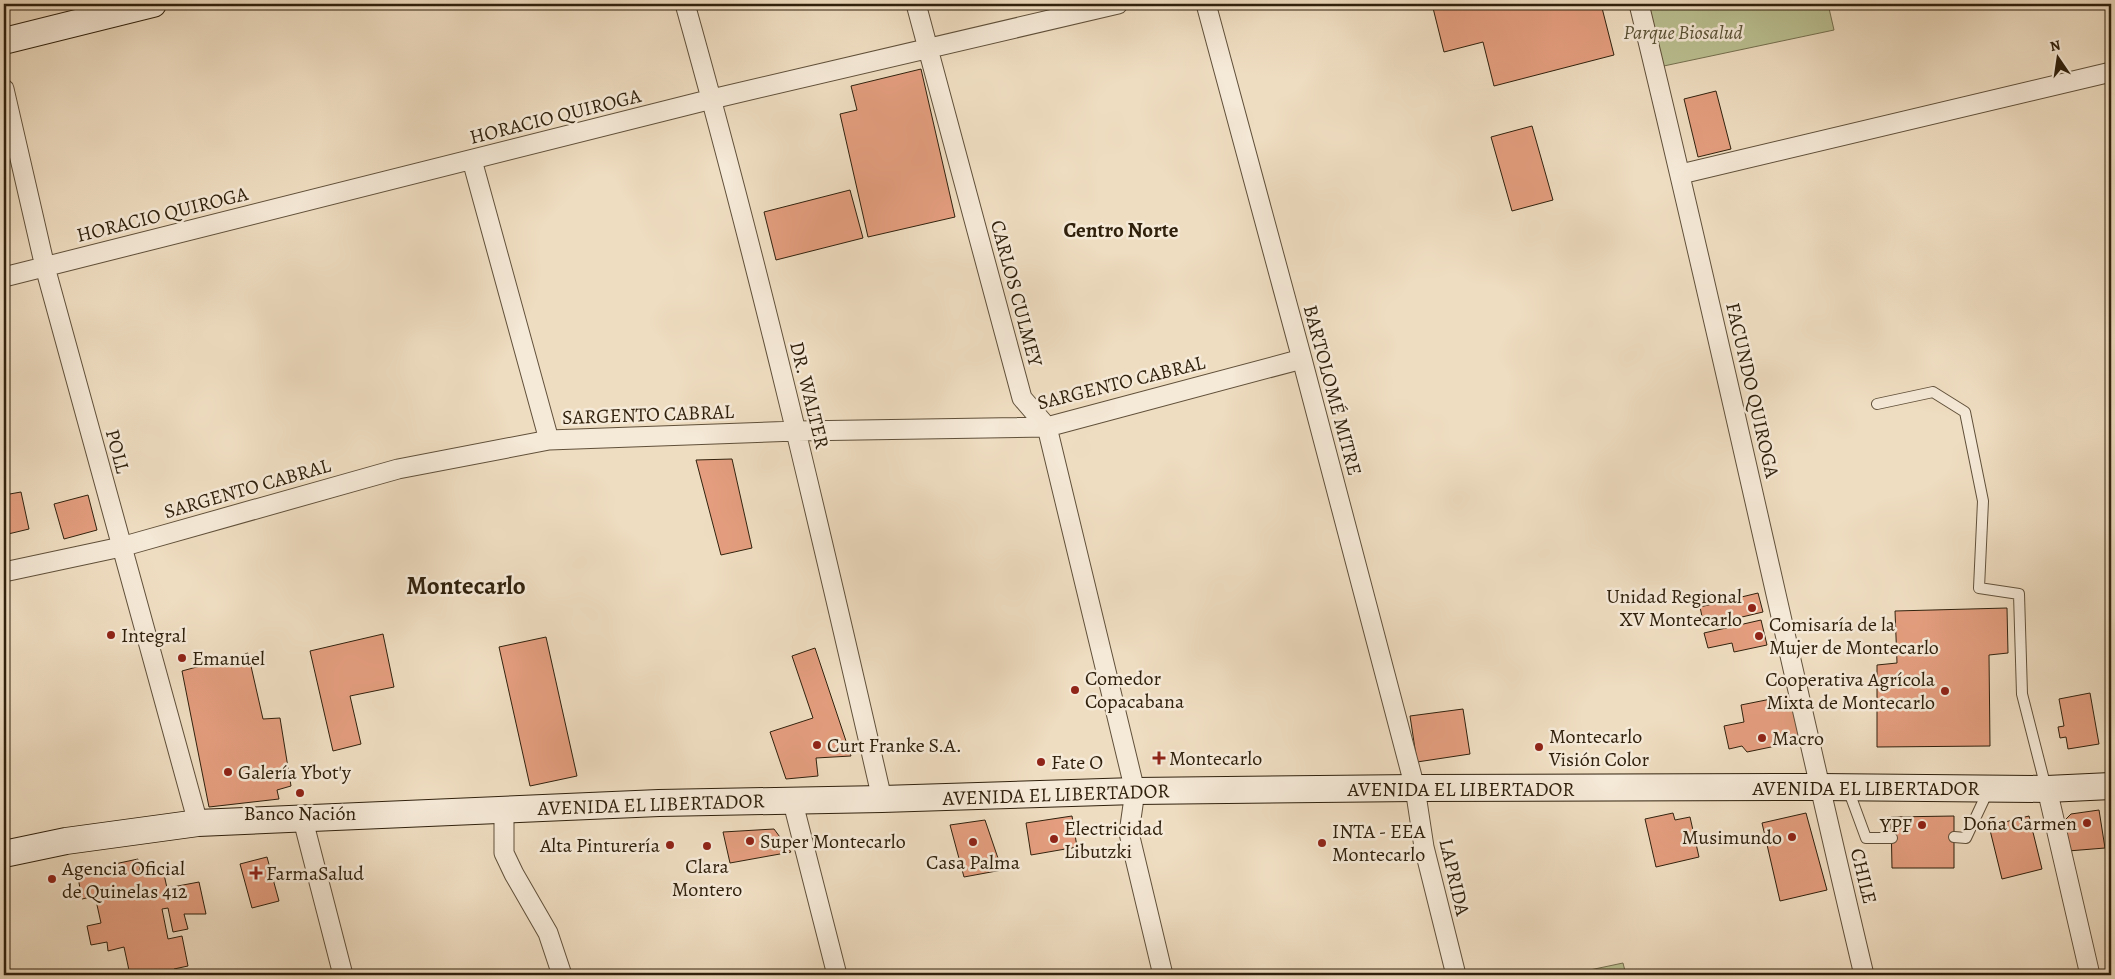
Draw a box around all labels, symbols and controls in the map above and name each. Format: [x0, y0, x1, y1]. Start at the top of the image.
park label: Parque Biosalud [1623, 19, 1743, 46]
north arrow [2032, 32, 2082, 82]
text: N [2048, 35, 2062, 56]
street label: HORACIO QUIROGA [467, 82, 644, 151]
street label: HORACIO QUIROGA [74, 180, 251, 249]
district label: Centro Norte [1063, 216, 1179, 244]
street label: CARLOS CULMEY [984, 217, 1049, 370]
street label: FACUNDO QUIROGA [1719, 300, 1786, 481]
street label: BARTOLOMÉ MITRE [1297, 302, 1368, 479]
street label: DR. WALTER [783, 339, 836, 452]
street label: SARGENTO CABRAL [1034, 348, 1209, 416]
street label: SARGENTO CABRAL [562, 398, 735, 431]
street label: POLL [99, 426, 137, 477]
street label: SARGENTO CABRAL [161, 452, 334, 525]
district label: Montecarlo [406, 569, 526, 603]
place label: Unidad Regional XV Montecarlo [1606, 583, 1742, 633]
marker: Unidad Regional XV Montecarlo [1746, 602, 1758, 614]
place label: Comisaría de la Mujer de Montecarlo [1769, 611, 1939, 661]
place label: Integral [121, 622, 186, 649]
marker: Integral [105, 629, 117, 641]
marker: Comisaría de la Mujer de Montecarlo [1753, 630, 1765, 642]
place label: Emanuel [192, 645, 265, 672]
marker: Emanuel [176, 652, 188, 664]
place label: Comedor Copacabana [1085, 665, 1185, 715]
place label: Cooperativa Agrícola Mixta de Montecarlo [1765, 666, 1936, 716]
marker: Comedor Copacabana [1069, 684, 1081, 696]
marker: Cooperativa Agrícola Mixta de Montecarlo [1939, 685, 1951, 697]
place label: Montecarlo Visión Color [1548, 723, 1650, 773]
place label: Macro [1772, 725, 1824, 752]
place label: Curt Franke S.A. [827, 732, 962, 759]
marker: Macro [1756, 732, 1768, 744]
marker: Curt Franke S.A. [811, 739, 823, 751]
marker: Montecarlo Visión Color [1533, 741, 1545, 753]
place label: Montecarlo [1169, 745, 1262, 772]
place label: Fate O [1051, 749, 1103, 776]
marker: Montecarlo [1153, 752, 1165, 764]
marker: Fate O [1035, 756, 1047, 768]
place label: Galería Ybot'y [238, 759, 352, 786]
marker: Galería Ybot'y [222, 766, 234, 778]
street label: AVENIDA EL LIBERTADOR [1751, 775, 1980, 802]
street label: AVENIDA EL LIBERTADOR [1346, 776, 1575, 803]
street label: AVENIDA EL LIBERTADOR [941, 777, 1171, 812]
marker: Banco Nación [294, 787, 306, 799]
street label: AVENIDA EL LIBERTADOR [536, 787, 766, 822]
place label: Banco Nación [244, 800, 356, 827]
place label: Doña Carmen [1962, 810, 2077, 837]
place label: YPF [1879, 812, 1912, 839]
place label: Electricidad Libutzki [1064, 815, 1163, 865]
marker: Doña Carmen [2081, 817, 2093, 829]
place label: INTA - EEA Montecarlo [1332, 818, 1426, 868]
marker: YPF [1916, 819, 1928, 831]
place label: Musimundo [1682, 824, 1782, 851]
place label: Super Montecarlo [760, 828, 906, 855]
marker: Musimundo [1786, 831, 1798, 843]
place label: Alta Pinturería [539, 832, 661, 859]
marker: Electricidad Libutzki [1048, 833, 1060, 845]
marker: Super Montecarlo [744, 835, 756, 847]
marker: Casa Palma [967, 836, 979, 848]
street label: LAPRIDA [1433, 836, 1477, 919]
marker: INTA - EEA Montecarlo [1316, 837, 1328, 849]
marker: Alta Pinturería [664, 839, 676, 851]
marker: Clara Montero [701, 840, 713, 852]
street label: CHILE [1844, 845, 1883, 907]
place label: Casa Palma [926, 849, 1021, 876]
place label: Clara Montero [672, 853, 742, 903]
place label: Agencia Oficial de Quinelas 412 [61, 855, 188, 905]
place label: FarmaSalud [266, 860, 364, 887]
marker: FarmaSalud [250, 867, 262, 879]
marker: Agencia Oficial de Quinelas 412 [46, 873, 58, 885]

